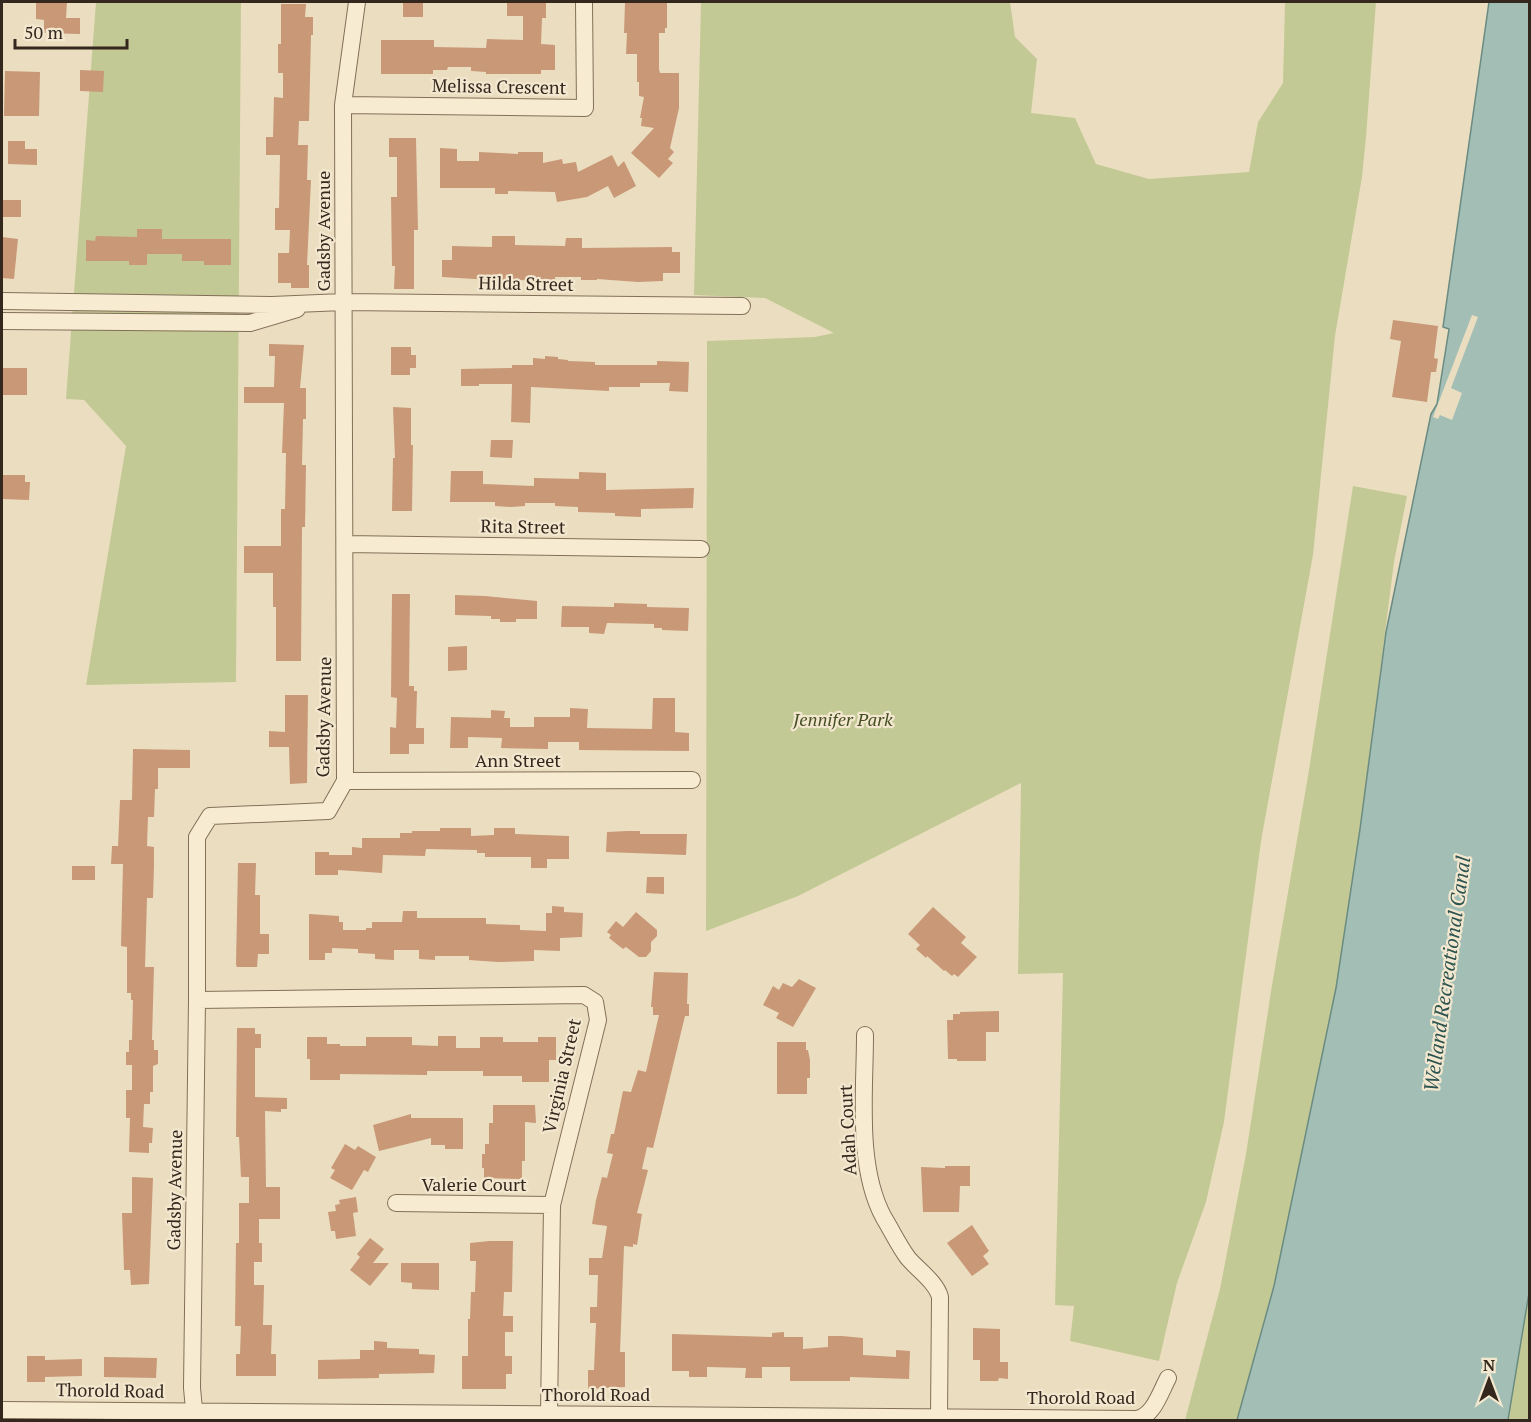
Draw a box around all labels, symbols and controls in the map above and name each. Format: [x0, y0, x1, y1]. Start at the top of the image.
scale bar [15, 12, 128, 50]
text: 50 m [24, 20, 64, 44]
street label: Melissa Crescent [432, 73, 567, 99]
street label: Gadsby Avenue [311, 171, 335, 291]
street label: Hilda Street [478, 270, 574, 296]
street label: Rita Street [480, 513, 566, 539]
street label: Gadsby Avenue [310, 656, 336, 778]
park label: Jennifer Park [792, 707, 893, 731]
street label: Ann Street [475, 748, 561, 772]
water label: Welland Recreational Canal [1417, 854, 1476, 1093]
street label: Virginia Street [536, 1016, 586, 1136]
street label: Adah Court [833, 1083, 861, 1176]
street label: Gadsby Avenue [161, 1129, 187, 1251]
street label: Valerie Court [421, 1172, 527, 1196]
north arrow [1459, 1350, 1519, 1410]
text: N [1483, 1354, 1495, 1376]
street label: Thorold Road [56, 1377, 164, 1403]
street label: Thorold Road [542, 1382, 650, 1406]
street label: Thorold Road [1027, 1385, 1135, 1409]

